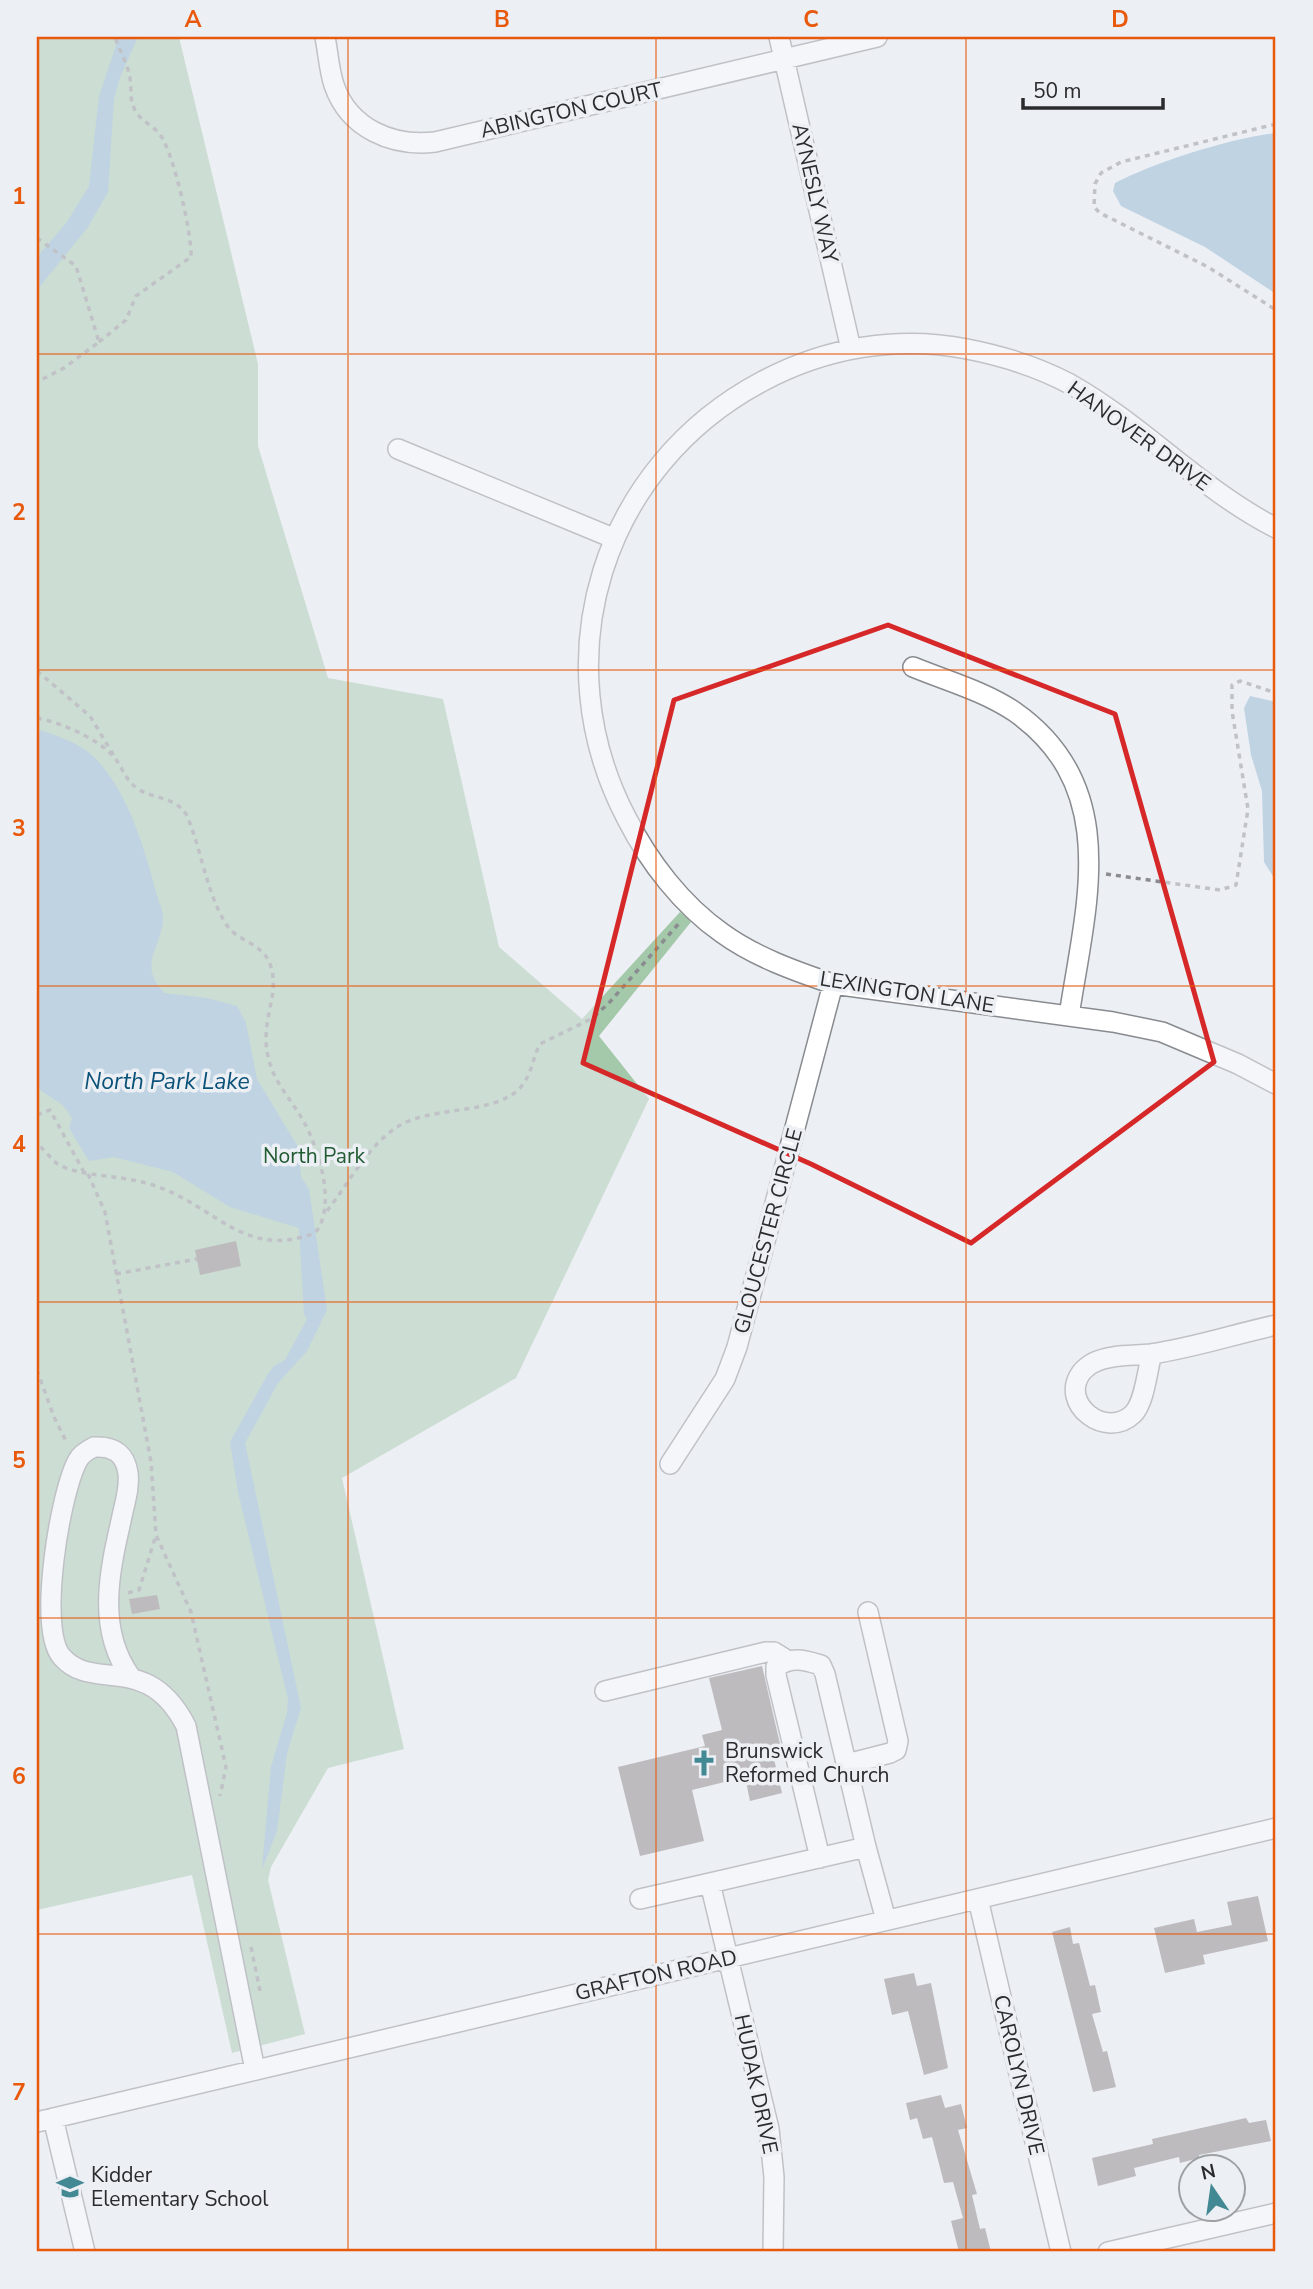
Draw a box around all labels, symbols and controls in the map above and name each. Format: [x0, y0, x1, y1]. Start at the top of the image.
text: A [184, 4, 202, 35]
text: B [494, 4, 510, 35]
text: C [803, 4, 819, 35]
text: D [1111, 4, 1129, 35]
scale bar [1023, 66, 1162, 110]
street label: ABINGTON COURT [477, 75, 665, 145]
text: 50 m [1033, 77, 1082, 105]
street label: AYNESLY WAY [785, 120, 845, 266]
text: 1 [12, 181, 26, 212]
street label: HANOVER DRIVE [1062, 375, 1216, 497]
text: 2 [12, 497, 26, 528]
text: 3 [12, 813, 26, 844]
street label: LEXINGTON LANE [818, 964, 996, 1020]
water label: North Park Lake [84, 1066, 250, 1097]
street label: GLOUCESTER CIRCLE [727, 1125, 809, 1337]
text: 4 [12, 1129, 26, 1160]
park label: North Park [263, 1142, 365, 1170]
text: 5 [12, 1445, 26, 1476]
place label: Brunswick Reformed Church [725, 1737, 890, 1789]
church icon: Brunswick Reformed Church [689, 1748, 719, 1778]
text: 6 [12, 1761, 26, 1792]
street label: GRAFTON ROAD [572, 1943, 740, 2007]
street label: CAROLYN DRIVE [987, 1992, 1051, 2158]
street label: HUDAK DRIVE [728, 2012, 784, 2156]
text: 7 [12, 2077, 26, 2108]
north arrow [1176, 2152, 1246, 2222]
text: N [1199, 2158, 1218, 2187]
place label: Kidder Elementary School [91, 2161, 269, 2213]
school or university icon: Kidder Elementary School [55, 2172, 85, 2202]

